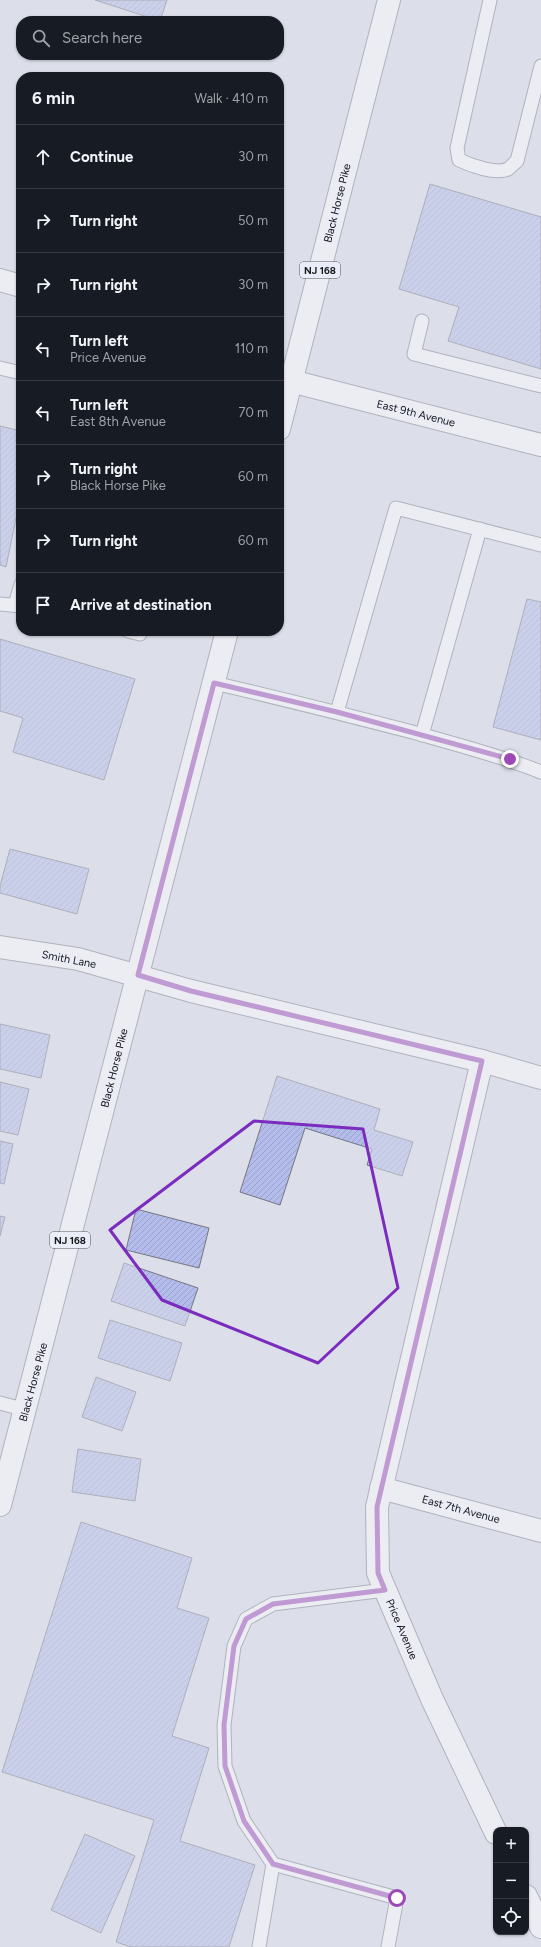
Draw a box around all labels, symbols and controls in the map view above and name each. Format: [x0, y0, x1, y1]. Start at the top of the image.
search box [16, 16, 284, 60]
icon: search [30, 27, 52, 49]
text: Search here [62, 29, 142, 47]
text: 6 min [32, 88, 75, 108]
text: Walk · 410 m [194, 91, 268, 106]
icon: ahead [32, 146, 54, 168]
text: Continue [70, 148, 133, 166]
text: 30 m [238, 149, 268, 164]
street label: Black Horse Pike [321, 162, 354, 244]
icon: right [32, 210, 54, 232]
text: Turn right [70, 212, 138, 230]
text: 50 m [238, 213, 268, 228]
road number: NJ 168 [300, 262, 340, 278]
icon: right [32, 274, 54, 296]
text: Turn right [70, 276, 138, 294]
text: 30 m [238, 277, 268, 292]
text: Turn left [70, 332, 128, 350]
icon: left [32, 338, 54, 360]
text: 110 m [235, 341, 268, 356]
text: Price Avenue [70, 350, 146, 365]
text: Turn left [70, 396, 128, 414]
street label: East 9th Avenue [375, 397, 457, 430]
icon: left [32, 402, 54, 424]
text: 70 m [238, 405, 268, 420]
text: East 8th Avenue [70, 414, 166, 429]
text: Turn right [70, 460, 138, 478]
icon: right [32, 466, 54, 488]
text: 60 m [238, 469, 268, 484]
text: Black Horse Pike [70, 478, 166, 493]
icon: right [32, 530, 54, 552]
text: Turn right [70, 532, 138, 550]
text: 60 m [238, 533, 268, 548]
icon: arrive [32, 594, 54, 616]
text: Arrive at destination [70, 596, 211, 614]
route end [501, 750, 519, 768]
street label: Smith Lane [41, 948, 97, 971]
street label: Black Horse Pike [98, 1027, 131, 1109]
road number: NJ 168 [50, 1232, 90, 1248]
street label: Black Horse Pike [17, 1341, 50, 1423]
street label: East 7th Avenue [420, 1493, 501, 1526]
street label: Price Avenue [383, 1597, 420, 1661]
map controls [493, 1827, 529, 1935]
button: + [493, 1827, 529, 1863]
button: − [493, 1863, 529, 1899]
route start [388, 1889, 406, 1907]
button: locate [493, 1899, 529, 1935]

